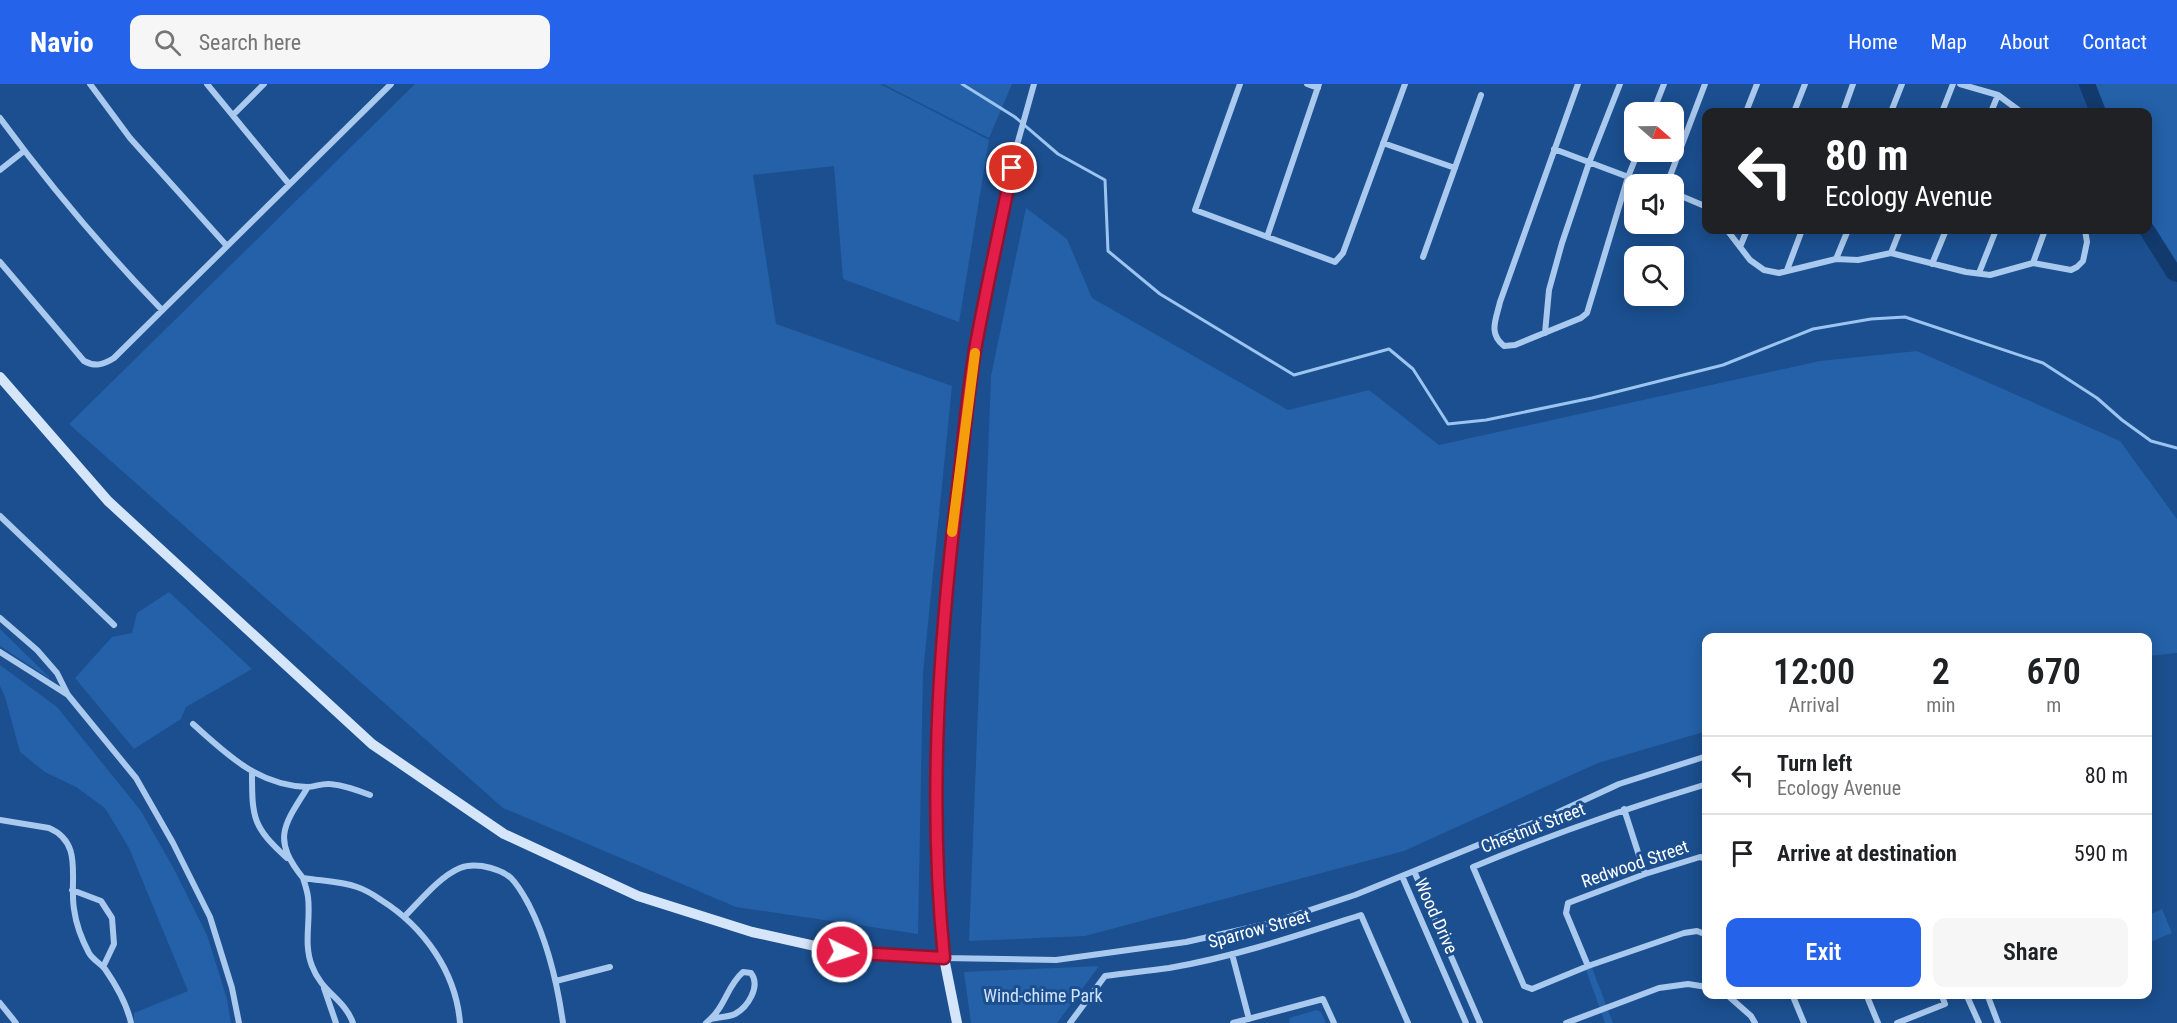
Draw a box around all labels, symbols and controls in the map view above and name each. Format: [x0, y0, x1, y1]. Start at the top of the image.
search box [130, 15, 550, 69]
text: Navio [30, 26, 94, 59]
icon: search [151, 26, 184, 59]
text: Search here [199, 30, 301, 55]
text: Home [1848, 30, 1898, 54]
text: Map [1931, 30, 1967, 54]
text: About [2000, 30, 2049, 54]
text: Contact [2082, 30, 2147, 54]
north arrow [1624, 102, 1684, 162]
map controls [1624, 102, 1684, 306]
text: 80 m [1825, 131, 1908, 180]
icon: left [1726, 132, 1804, 210]
pin [986, 142, 1037, 193]
icon: arrive [995, 151, 1028, 184]
button: sound [1624, 174, 1684, 234]
text: Ecology Avenue [1825, 181, 1992, 213]
button: search [1624, 246, 1684, 306]
text: 12:00 [1773, 651, 1855, 693]
text: 2 [1932, 651, 1950, 693]
text: 670 [2027, 651, 2081, 693]
text: Arrival [1789, 693, 1840, 717]
text: min [1926, 693, 1955, 717]
text: m [2046, 693, 2061, 717]
text: Turn left [1777, 751, 1852, 776]
icon: left [1726, 759, 1759, 792]
text: 80 m [2085, 763, 2128, 788]
text: Ecology Avenue [1777, 776, 1901, 800]
street label: Chestnut Street [1478, 798, 1588, 857]
street label: Redwood Street [1578, 835, 1691, 892]
icon: arrive [1726, 837, 1759, 870]
text: Arrive at destination [1777, 841, 1957, 866]
text: 590 m [2074, 841, 2128, 866]
street label: Wood Drive [1410, 875, 1462, 957]
street label: Sparrow Street [1206, 905, 1312, 952]
button: Exit [1726, 918, 1921, 987]
button: Share [1933, 918, 2128, 987]
position arrow [810, 920, 874, 984]
park label: Wind-chime Park [983, 985, 1103, 1006]

